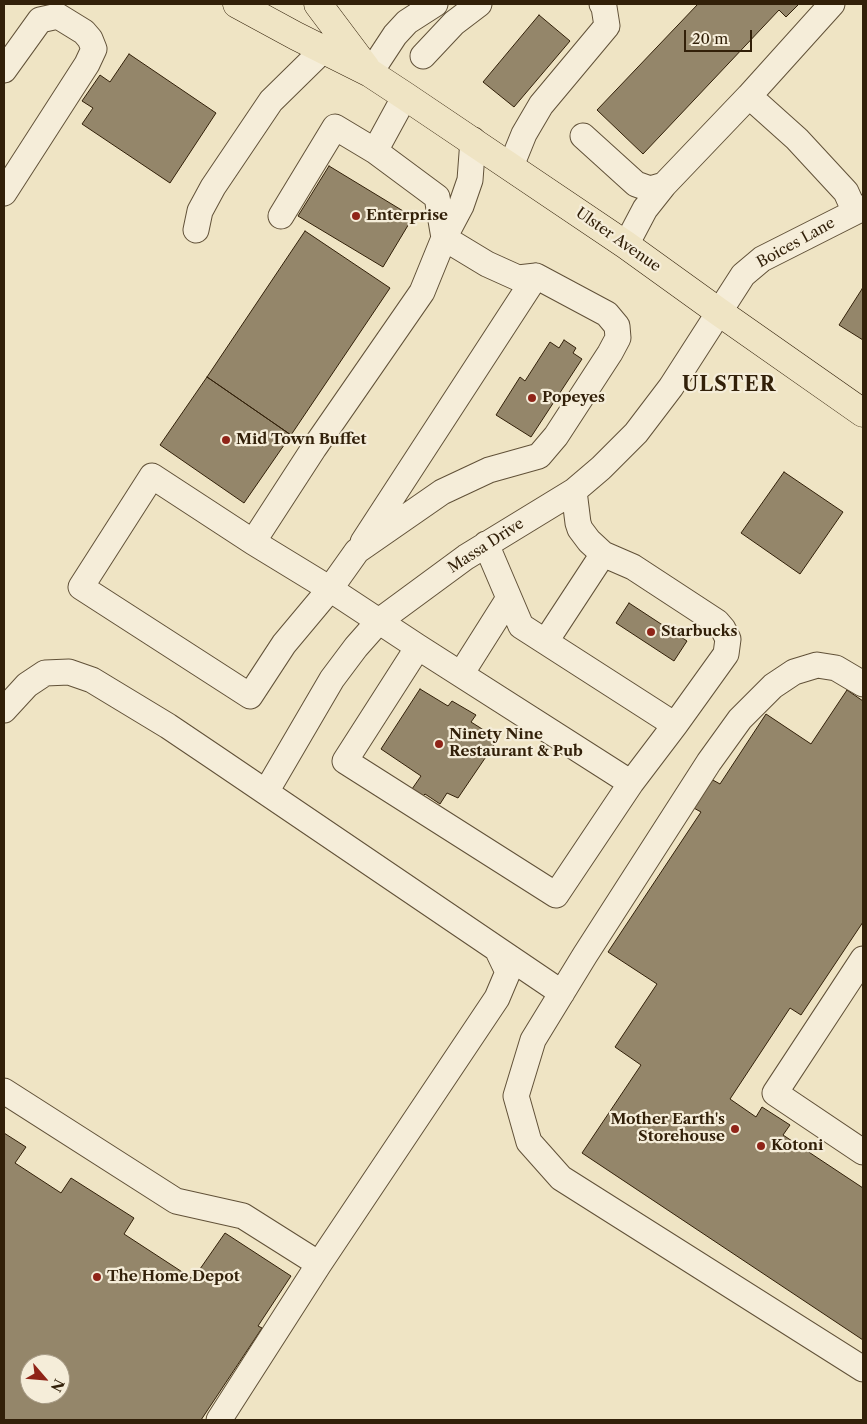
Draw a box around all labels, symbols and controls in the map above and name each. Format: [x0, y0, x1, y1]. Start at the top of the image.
scale bar [687, 20, 754, 52]
text: 20 m [692, 29, 728, 48]
street label: Ulster Avenue [572, 204, 664, 276]
place label: Enterprise [366, 207, 448, 225]
marker: Enterprise [350, 210, 362, 222]
street label: Boices Lane [754, 214, 838, 272]
district label: ULSTER [681, 373, 777, 397]
place label: Popeyes [542, 389, 605, 407]
marker: Popeyes [526, 392, 538, 404]
place label: Mid Town Buffet [236, 431, 367, 449]
marker: Mid Town Buffet [220, 434, 232, 446]
street label: Massa Drive [445, 515, 527, 577]
place label: Starbucks [661, 623, 737, 641]
marker: Starbucks [645, 626, 657, 638]
place label: Ninety Nine Restaurant & Pub [449, 726, 583, 761]
marker: Ninety Nine Restaurant & Pub [433, 738, 445, 750]
place label: Mother Earth's Storehouse [610, 1111, 725, 1146]
marker: Mother Earth's Storehouse [729, 1123, 741, 1135]
place label: Kotoni [771, 1137, 823, 1155]
marker: Kotoni [755, 1140, 767, 1152]
place label: The Home Depot [107, 1268, 240, 1286]
marker: The Home Depot [91, 1271, 103, 1283]
north arrow [20, 1354, 70, 1404]
text: N [47, 1376, 68, 1395]

